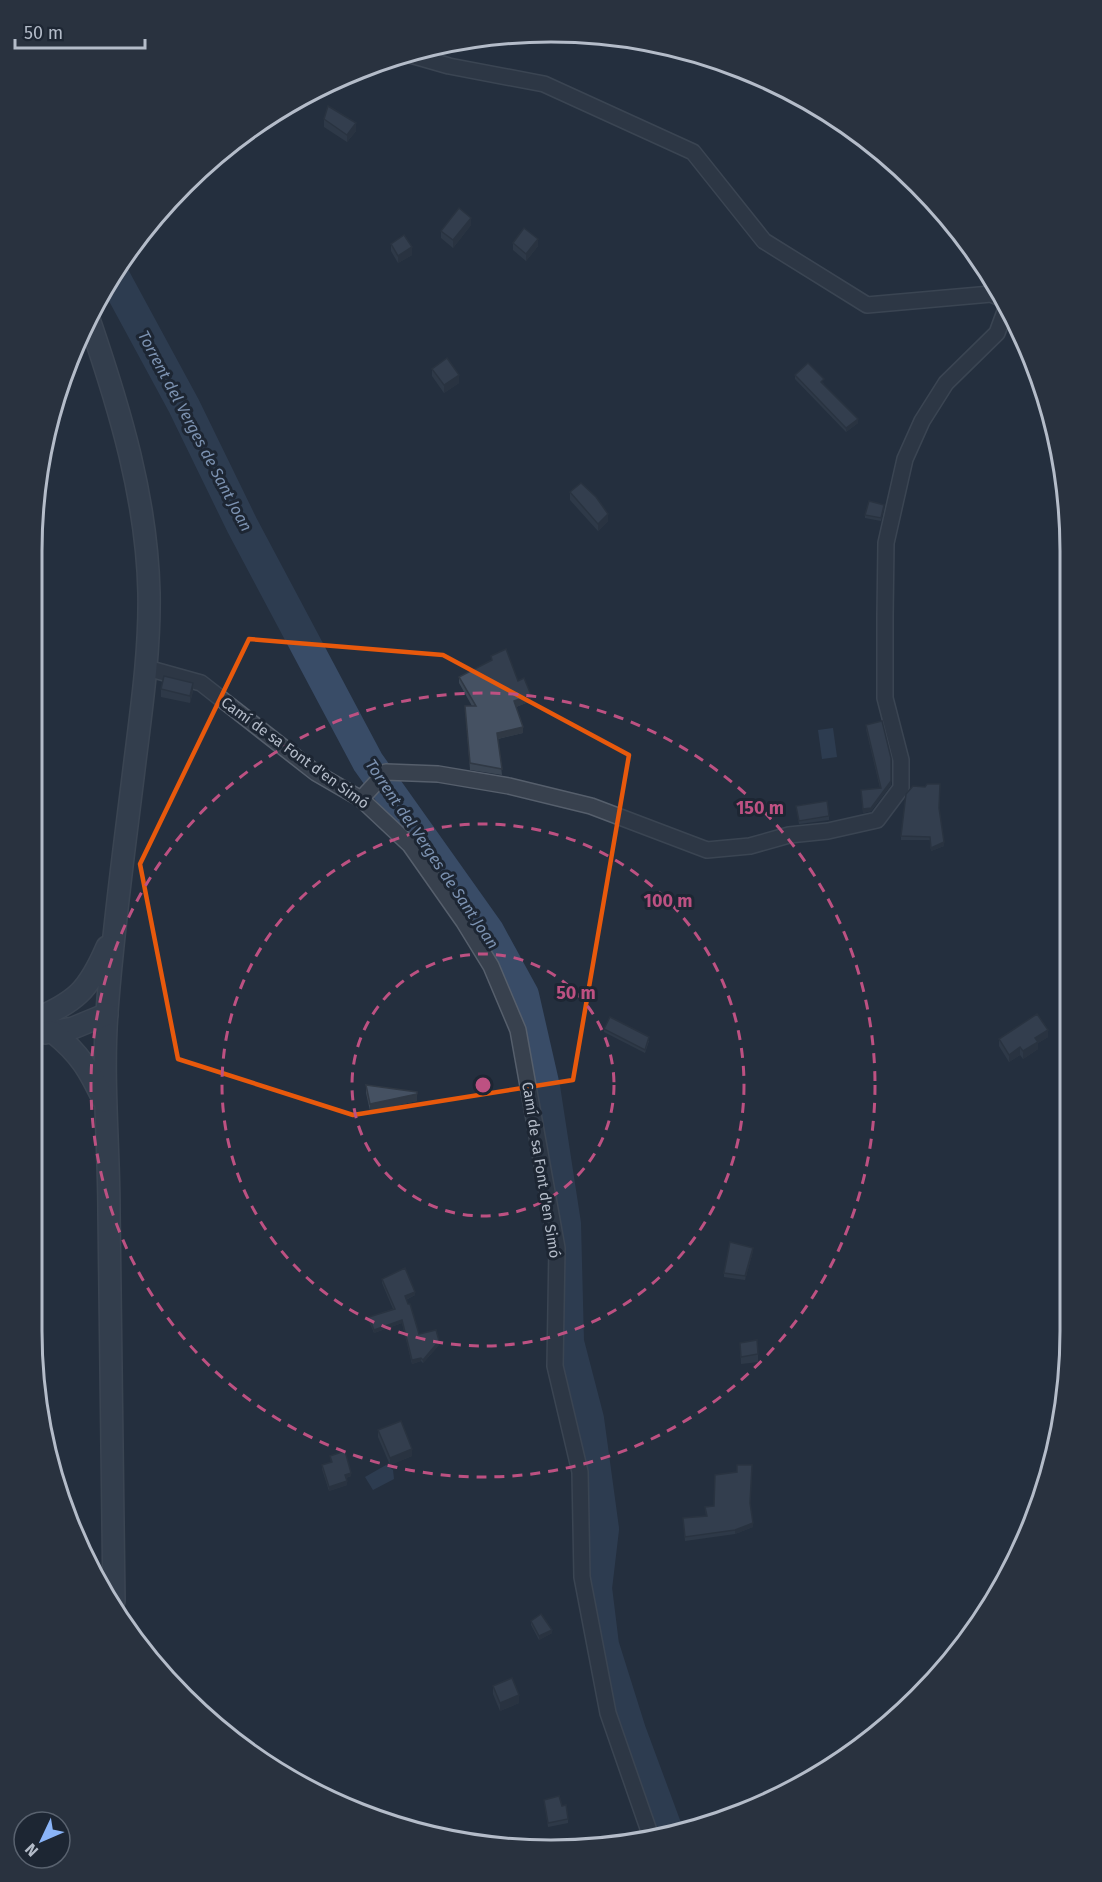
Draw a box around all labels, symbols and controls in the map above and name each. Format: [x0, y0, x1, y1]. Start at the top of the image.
scale bar [15, 12, 146, 50]
text: 50 m [24, 22, 63, 44]
water label: Torrent del Verges de Sant Joan [134, 327, 256, 535]
street label: Camí de sa Font d'en Simó [218, 693, 372, 813]
water label: Torrent del Verges de Sant Joan [361, 756, 503, 952]
text: 150 m [736, 797, 784, 819]
text: 100 m [644, 890, 692, 912]
text: 50 m [556, 982, 596, 1004]
centre of rings [473, 1075, 493, 1095]
street label: Camí de sa Font d'en Simó [518, 1080, 564, 1260]
north arrow [12, 1810, 72, 1870]
text: N [21, 1840, 42, 1860]

